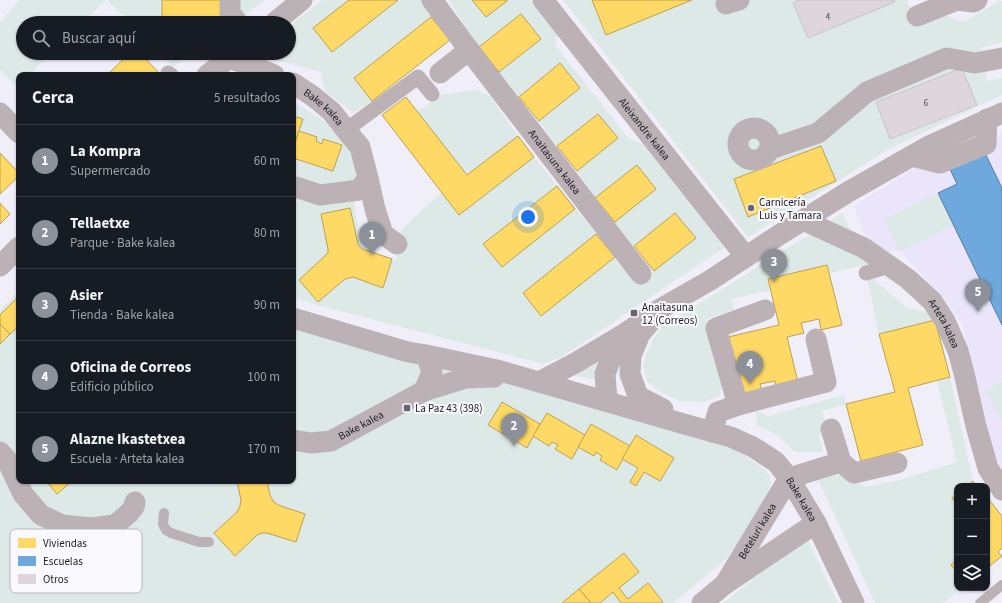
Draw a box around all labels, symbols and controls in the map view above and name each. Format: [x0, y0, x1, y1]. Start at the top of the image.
house number: 4 [826, 11, 831, 24]
search box [16, 16, 296, 60]
icon: search [30, 27, 52, 49]
text: Buscar aquí [62, 28, 135, 49]
street label: Bake kalea [301, 85, 347, 129]
text: Cerca [32, 86, 74, 110]
text: 5 resultados [214, 89, 280, 107]
street label: Aleixandre kalea [615, 94, 674, 163]
house number: 6 [924, 97, 929, 110]
street label: Anaitasuna kalea [525, 126, 585, 197]
text: La Kompra [70, 141, 141, 162]
text: 1 [42, 152, 48, 170]
text: 60 m [254, 152, 280, 170]
text: Supermercado [70, 162, 150, 180]
place label: Carnicería Luis y Tamara [759, 195, 821, 223]
marker: Carnicería Luis y Tamara [746, 203, 756, 213]
your location [518, 207, 538, 227]
text: Tellaetxe [70, 213, 130, 234]
pin: 1 [359, 222, 385, 255]
text: 2 [42, 224, 48, 242]
text: 80 m [254, 224, 280, 242]
text: Parque · Bake kalea [70, 234, 175, 252]
pin: 3 [761, 249, 787, 282]
pin: 5 [965, 279, 991, 312]
text: Asier [70, 285, 103, 306]
street label: Arteta kalea [925, 295, 963, 351]
text: 3 [42, 296, 48, 314]
text: 90 m [254, 296, 280, 314]
place label: Anaitasuna 12 (Correos) [642, 300, 698, 328]
text: Tienda · Bake kalea [70, 306, 174, 324]
marker: Anaitasuna 12 (Correos) [629, 308, 639, 318]
pin: 4 [737, 351, 763, 384]
text: Oficina de Correos [70, 357, 191, 378]
text: 4 [42, 368, 48, 386]
text: 100 m [247, 368, 280, 386]
text: Edificio público [70, 378, 154, 396]
place label: La Paz 43 (398) [415, 401, 482, 416]
marker: La Paz 43 (398) [402, 403, 412, 413]
street label: Bake kalea [335, 407, 386, 443]
pin: 2 [501, 413, 527, 446]
text: Alazne Ikastetxea [70, 429, 185, 450]
text: 5 [42, 440, 48, 458]
text: 170 m [247, 440, 280, 458]
text: Escuela · Arteta kalea [70, 450, 184, 468]
street label: Bake kalea [783, 474, 821, 524]
map controls [954, 483, 990, 591]
button: + [954, 483, 990, 519]
street label: Beteluri kalea [734, 500, 780, 562]
button: − [954, 519, 990, 555]
legend [10, 529, 142, 593]
text: Viviendas [43, 536, 87, 551]
text: Escuelas [43, 554, 83, 569]
button: layers [954, 555, 990, 591]
text: Otros [43, 572, 69, 587]

